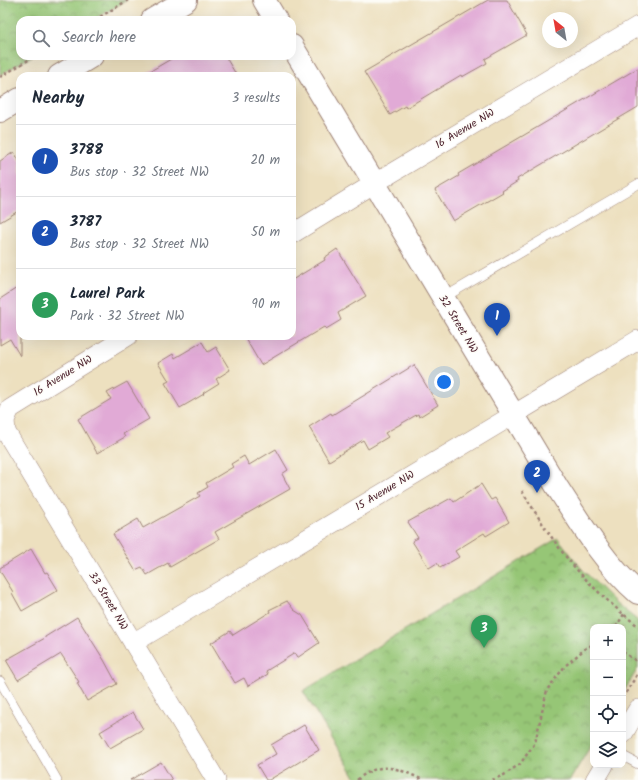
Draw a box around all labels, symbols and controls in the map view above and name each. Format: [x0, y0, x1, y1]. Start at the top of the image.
north arrow [542, 12, 578, 48]
search box [16, 16, 296, 60]
text: Search here [62, 26, 136, 50]
icon: search [30, 27, 52, 49]
text: Nearby [32, 85, 84, 112]
text: 3 results [232, 88, 280, 109]
street label: 16 Avenue NW [432, 104, 499, 154]
text: 3788 [70, 138, 103, 162]
text: 1 [43, 150, 47, 171]
text: 20 m [250, 150, 280, 171]
text: Bus stop · 32 Street NW [70, 162, 209, 183]
text: 3787 [70, 210, 101, 234]
text: 2 [41, 222, 49, 243]
text: 50 m [251, 222, 280, 243]
text: Bus stop · 32 Street NW [70, 234, 209, 255]
text: Laurel Park [70, 282, 144, 306]
street label: 32 Street NW [433, 291, 483, 357]
text: 3 [41, 294, 49, 315]
text: 90 m [252, 294, 280, 315]
pin: 1 [484, 303, 510, 336]
text: Park · 32 Street NW [70, 306, 184, 327]
street label: 16 Avenue NW [30, 350, 96, 401]
your location [434, 372, 454, 392]
pin: 2 [524, 460, 550, 493]
street label: 15 Avenue NW [352, 466, 419, 516]
street label: 33 Street NW [83, 568, 133, 634]
pin: 3 [471, 615, 497, 648]
map controls [590, 624, 626, 768]
button: + [590, 624, 626, 660]
button: − [590, 660, 626, 696]
button: locate [590, 696, 626, 732]
button: layers [590, 732, 626, 768]

